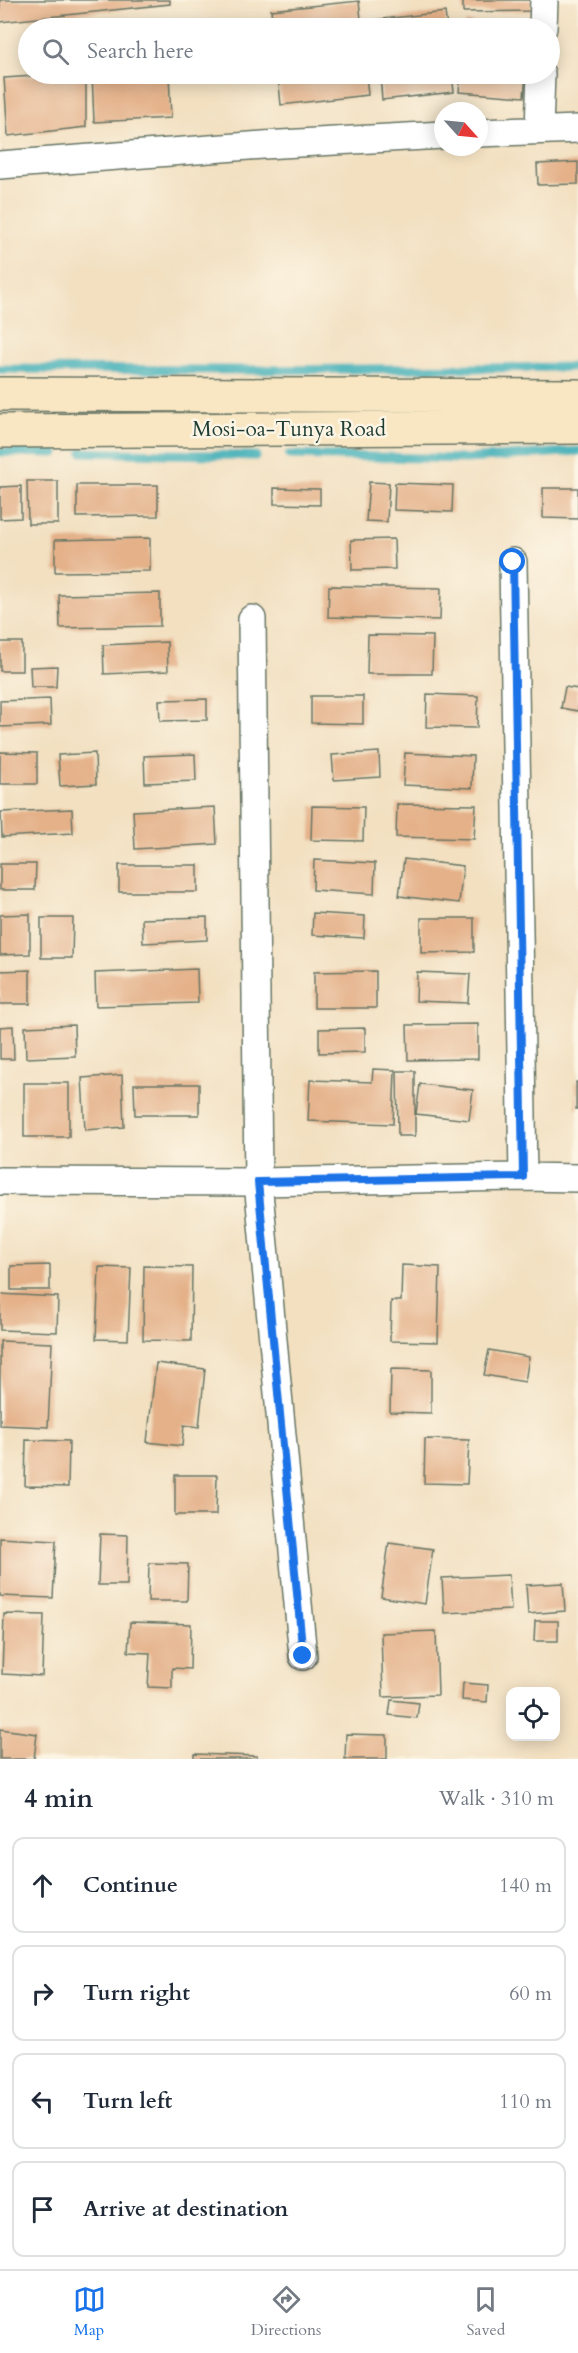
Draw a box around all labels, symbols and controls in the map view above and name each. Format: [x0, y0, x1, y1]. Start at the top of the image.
search box [18, 18, 560, 84]
icon: search [39, 35, 72, 68]
text: Search here [87, 36, 194, 66]
north arrow [434, 102, 488, 156]
street label: Mosi-oa-Tunya Road [192, 415, 386, 444]
route start [499, 548, 525, 574]
route end [289, 1642, 315, 1668]
map controls [506, 1687, 560, 1741]
button: locate [506, 1687, 560, 1741]
text: 4 min [24, 1781, 93, 1816]
text: Walk · 310 m [439, 1785, 554, 1812]
icon: ahead [26, 1869, 59, 1902]
text: Continue [83, 1870, 178, 1900]
text: 140 m [499, 1872, 552, 1899]
icon: right [26, 1977, 59, 2010]
text: Turn right [83, 1978, 190, 2008]
text: 60 m [509, 1980, 552, 2007]
icon: left [26, 2085, 59, 2118]
text: Turn left [83, 2086, 172, 2116]
text: 110 m [499, 2088, 552, 2115]
icon: arrive [26, 2193, 59, 2226]
text: Arrive at destination [83, 2194, 288, 2224]
tab: Map [73, 2283, 106, 2341]
tab: Directions [251, 2283, 321, 2341]
tab: Saved [467, 2283, 505, 2341]

